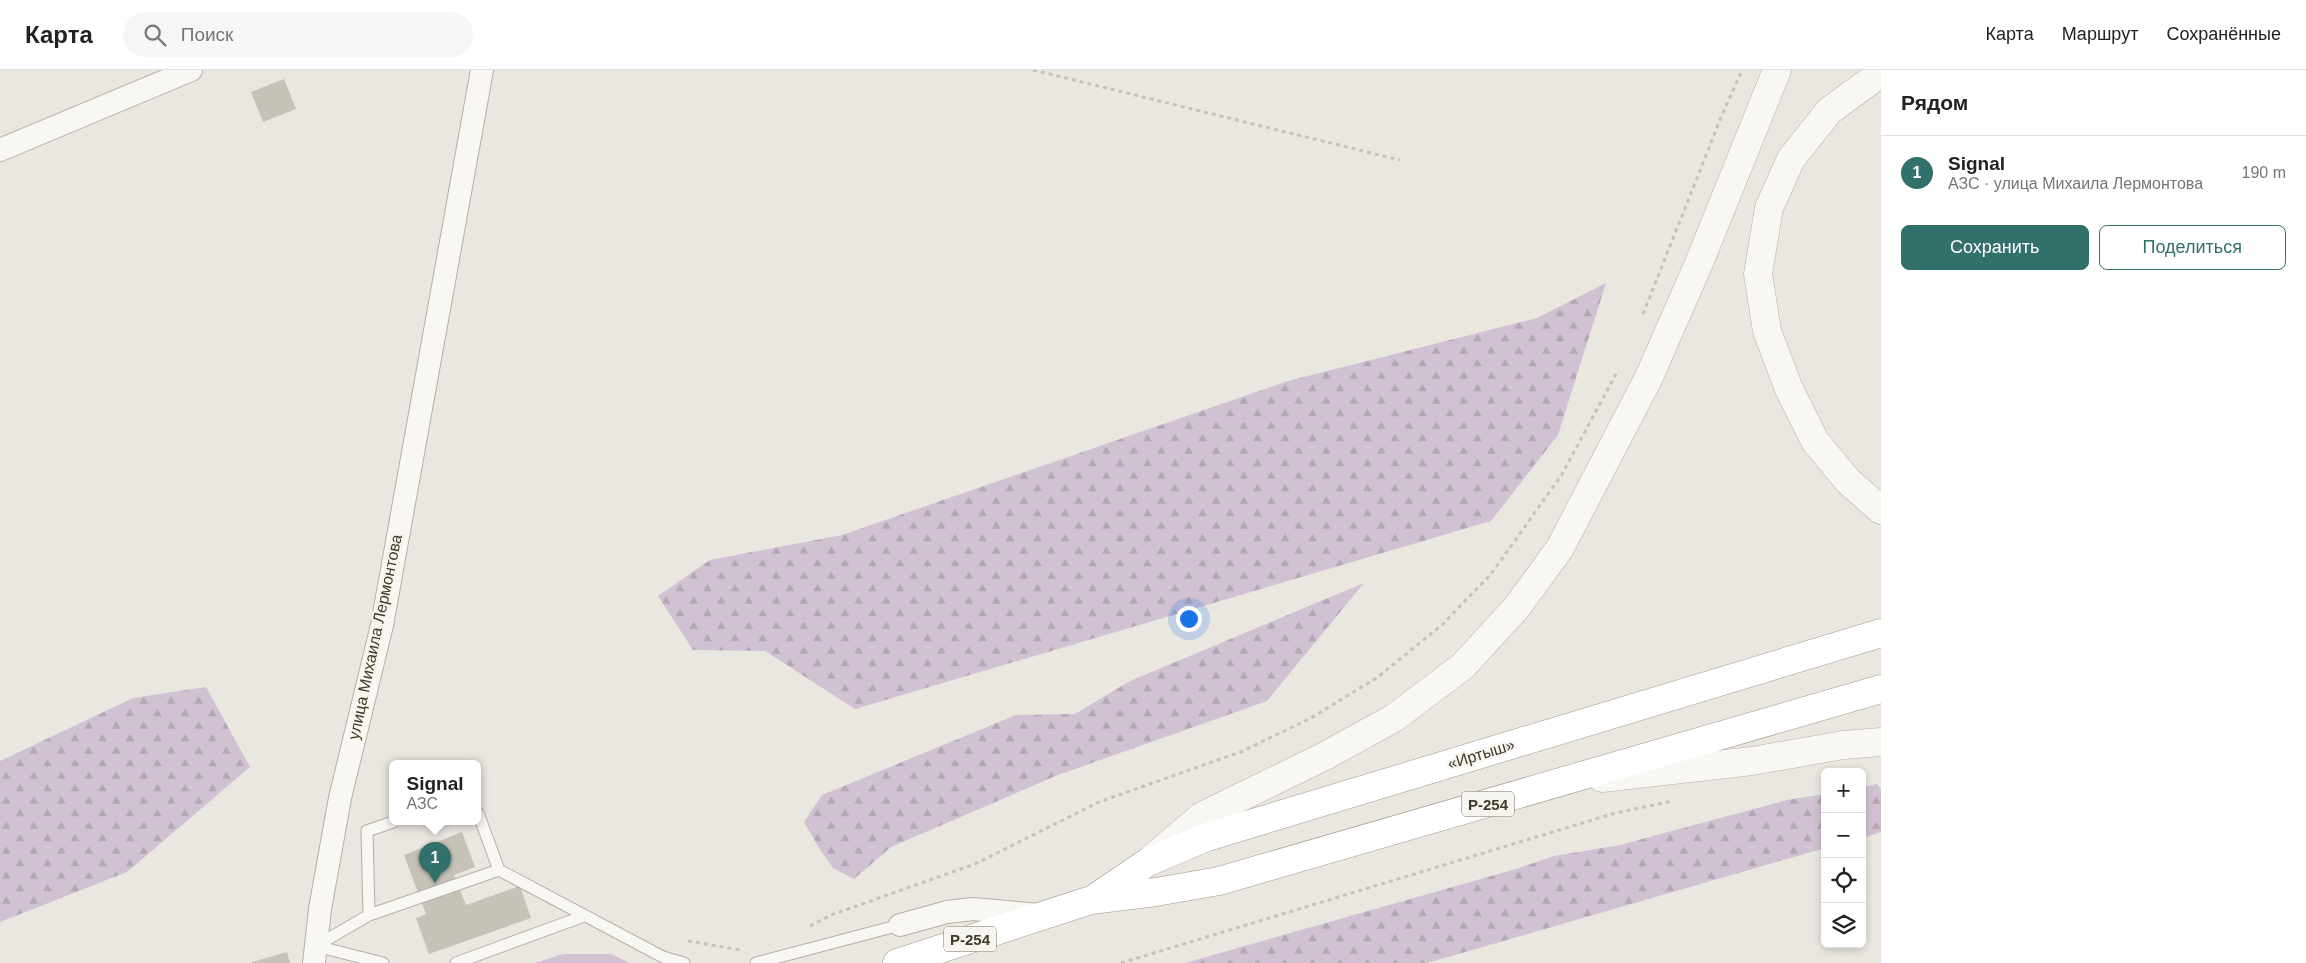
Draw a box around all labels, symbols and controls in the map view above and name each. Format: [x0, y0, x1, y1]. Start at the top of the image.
search box [123, 12, 473, 57]
text: Карта [25, 21, 93, 48]
icon: search [141, 21, 169, 49]
text: Поиск [181, 24, 233, 45]
text: Карта [1986, 24, 2034, 44]
text: Маршрут [2062, 24, 2138, 44]
text: Сохранённые [2166, 24, 2281, 44]
text: Рядом [1901, 91, 1968, 114]
text: Signal [1948, 153, 2005, 174]
text: 1 [1913, 164, 1921, 181]
text: 190 m [2242, 164, 2286, 181]
text: АЗС · улица Михаила Лермонтова [1948, 175, 2203, 192]
button: Сохранить [1901, 225, 2089, 270]
button: Поделиться [2099, 225, 2286, 270]
street label: улица Михаила Лермонтова [345, 533, 405, 741]
your location [1176, 606, 1202, 632]
street label: «Иртыш» [1445, 736, 1517, 772]
popup [389, 760, 481, 825]
map controls [1821, 768, 1866, 948]
button: + [1821, 768, 1866, 813]
text: Signal [406, 773, 464, 794]
road number: Р-254 [1462, 792, 1514, 816]
text: АЗС [406, 795, 438, 812]
button: − [1821, 813, 1866, 858]
pin: 1 [419, 842, 451, 883]
button: locate [1821, 858, 1866, 903]
button: layers [1821, 903, 1866, 948]
road number: Р-254 [944, 926, 996, 952]

